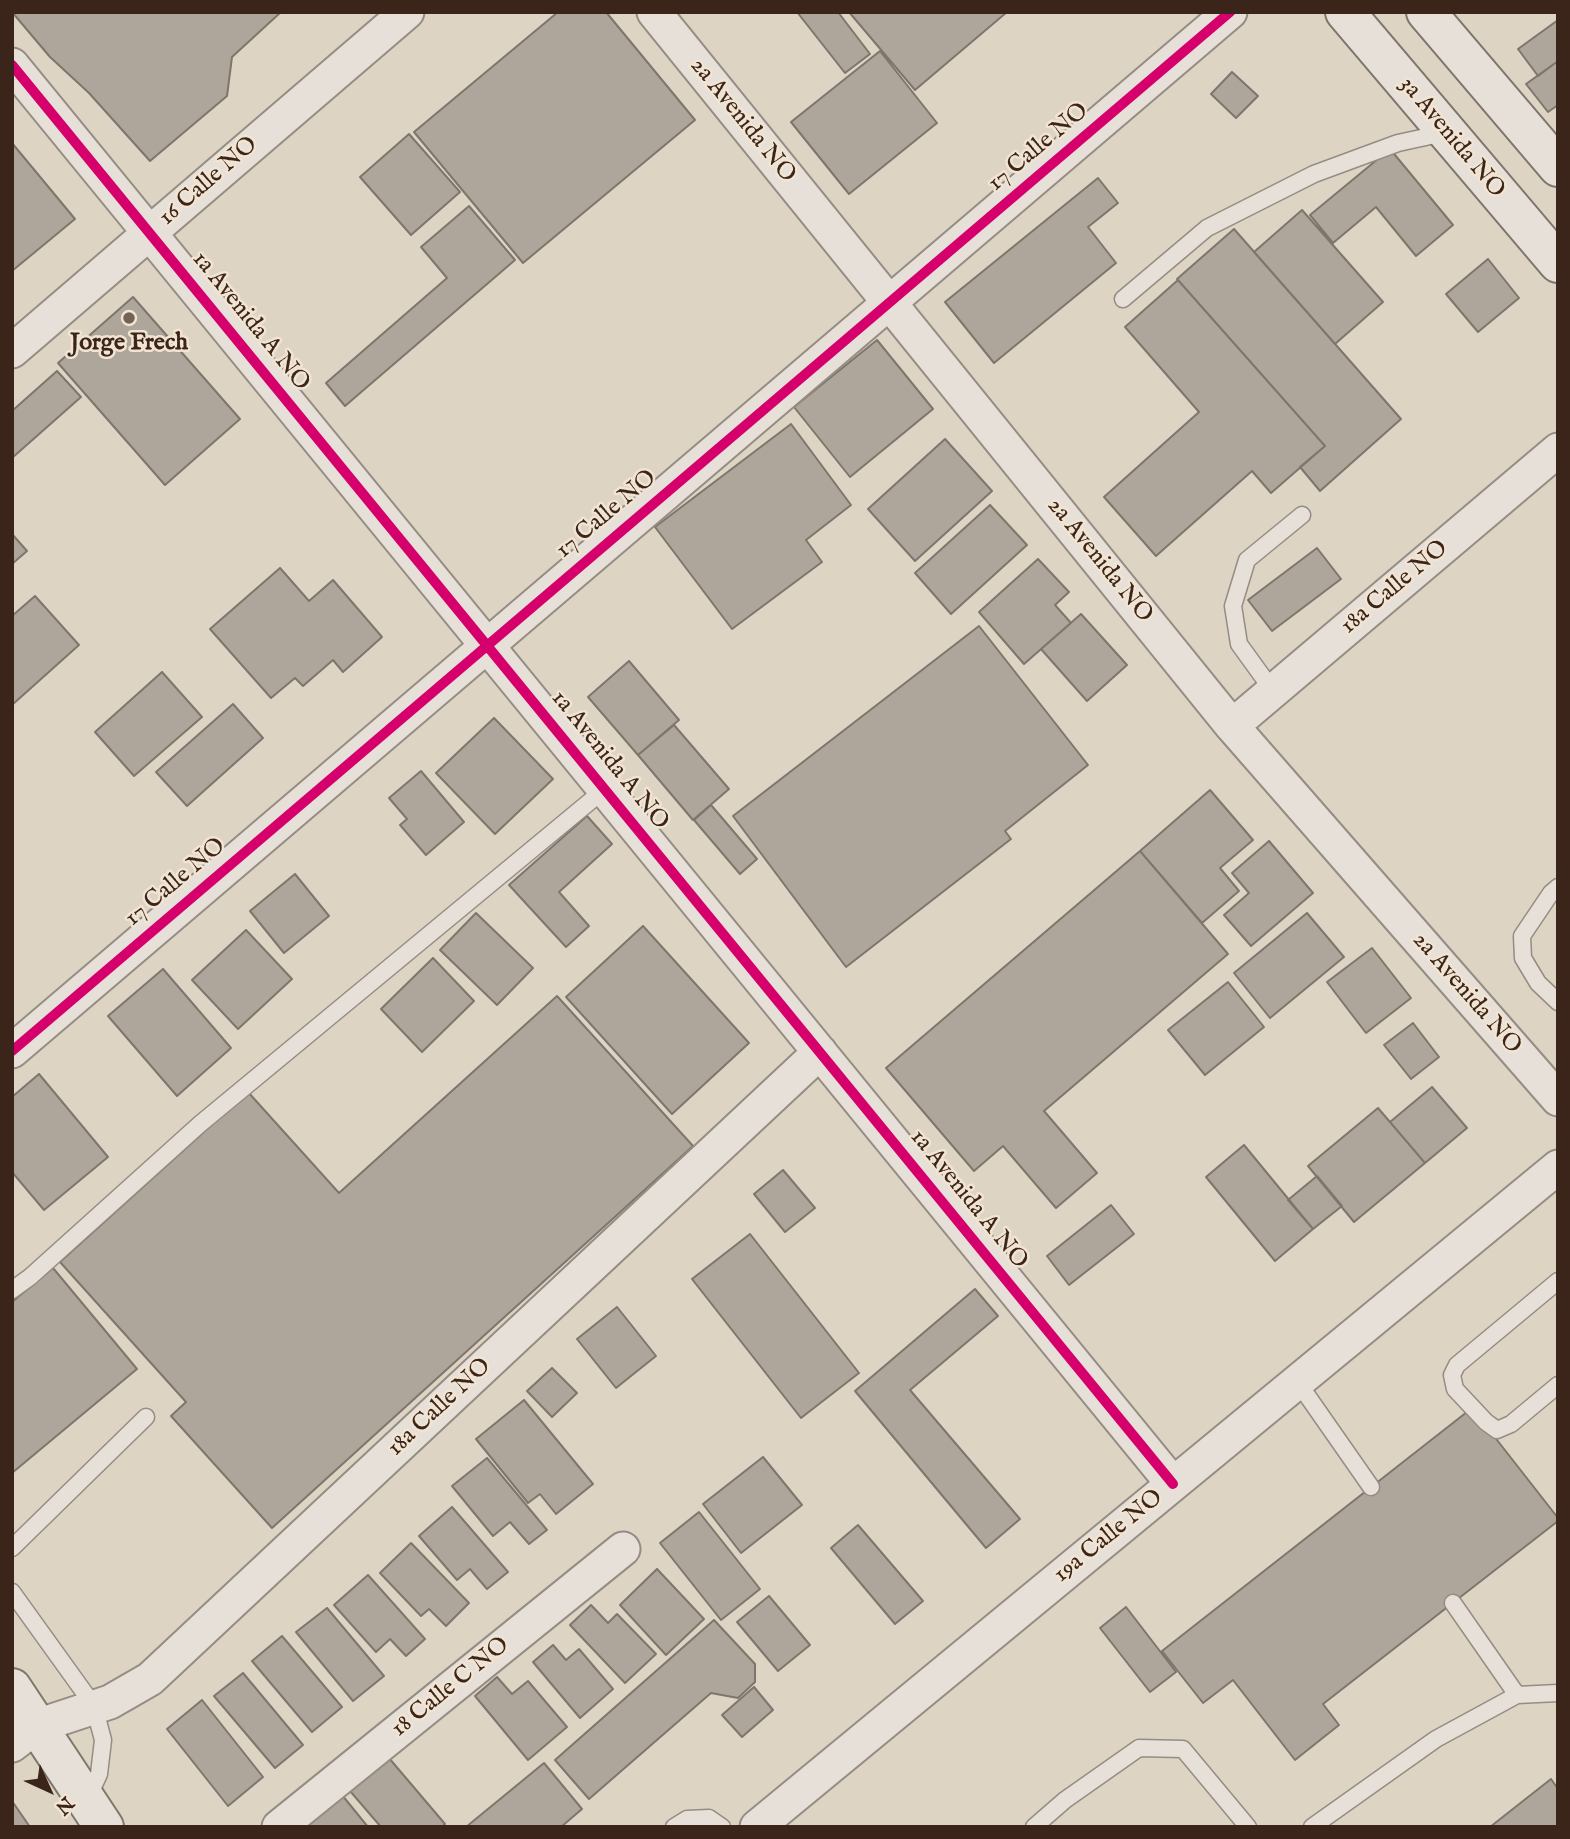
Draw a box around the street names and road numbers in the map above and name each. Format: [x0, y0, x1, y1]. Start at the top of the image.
street label: 2a Avenida NO [683, 53, 801, 189]
street label: 3a Avenida NO [1392, 71, 1510, 205]
street label: 17 Calle NO [983, 98, 1095, 198]
street label: 16 Calle NO [154, 131, 264, 233]
street label: 1a Avenida A NO [185, 246, 315, 398]
street label: 17 Calle NO [551, 465, 663, 565]
street label: 2a Avenida NO [1040, 493, 1158, 629]
street label: 18a Calle NO [1336, 535, 1454, 641]
street label: 1a Avenida A NO [544, 685, 674, 837]
street label: 17 Calle NO [120, 833, 232, 933]
street label: 2a Avenida NO [1405, 927, 1527, 1061]
street label: 1a Avenida A NO [903, 1124, 1033, 1276]
street label: 18a Calle NO [382, 1353, 498, 1463]
street label: 19a Calle NO [1049, 1484, 1169, 1590]
street label: 18 Calle C NO [386, 1632, 516, 1744]

